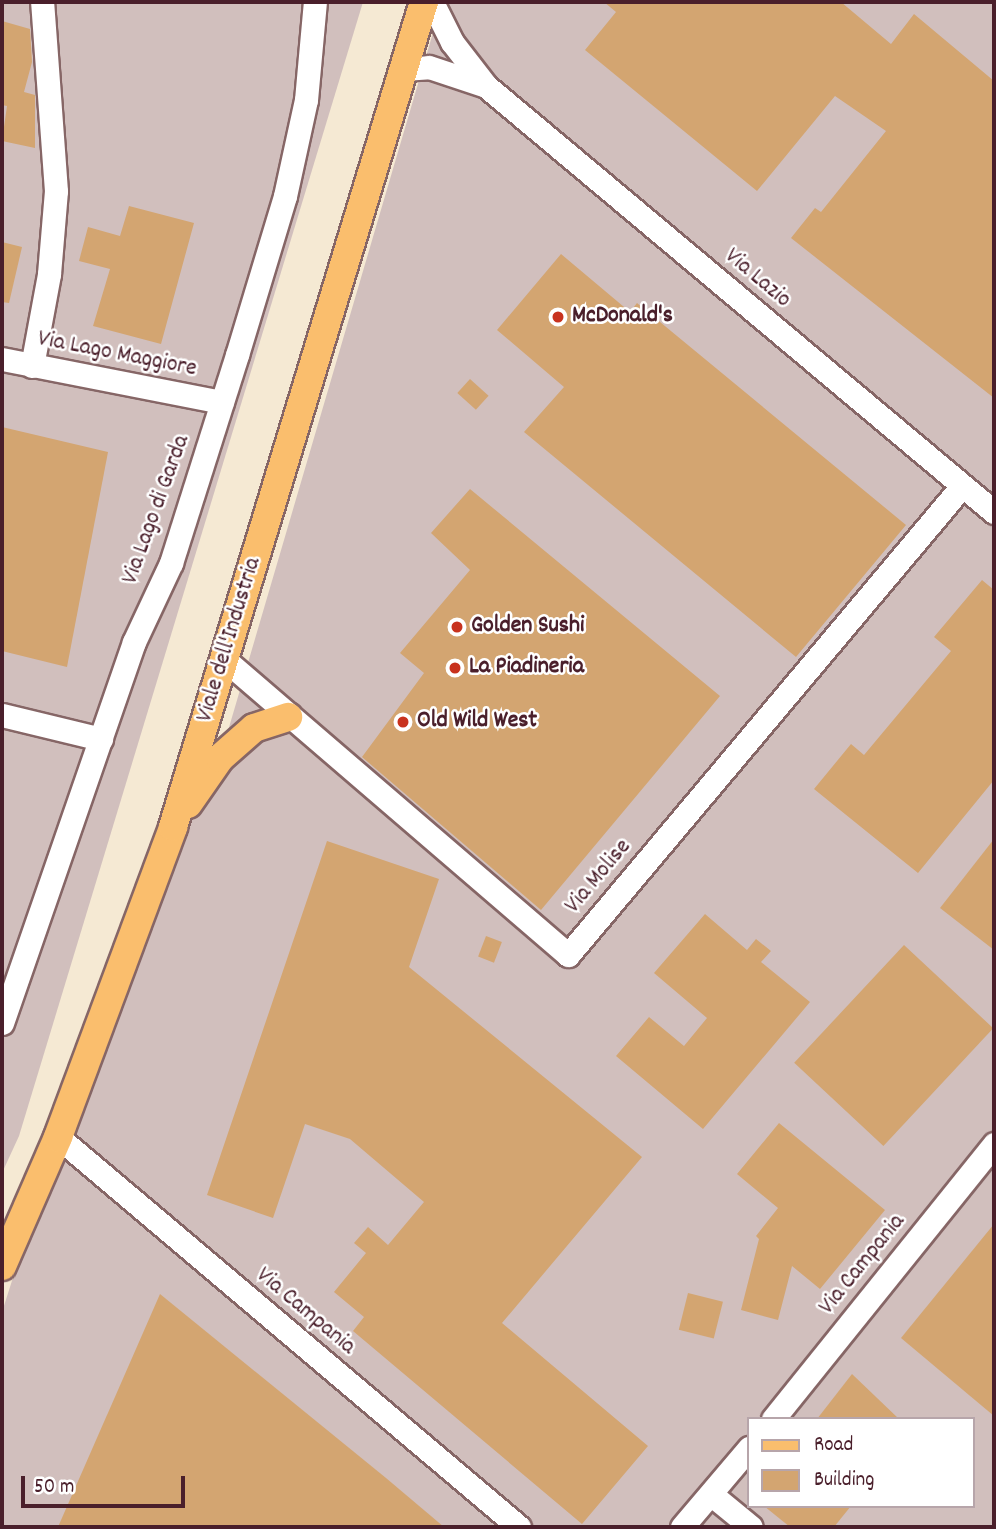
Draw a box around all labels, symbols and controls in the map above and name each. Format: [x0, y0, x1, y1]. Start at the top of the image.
street label: Via Lazio [718, 243, 796, 315]
place label: McDonald's [572, 303, 673, 331]
marker: McDonald's [550, 309, 566, 325]
street label: Via Lago Maggiore [35, 325, 199, 385]
street label: Via Lago di Garda [117, 432, 197, 588]
street label: Viale dell'Industria [191, 554, 269, 726]
place label: Golden Sushi [471, 613, 584, 641]
marker: Golden Sushi [449, 619, 465, 635]
place label: La Piadineria [469, 654, 584, 682]
marker: La Piadineria [447, 660, 463, 676]
place label: Old Wild West [417, 708, 537, 736]
marker: Old Wild West [395, 714, 411, 730]
street label: Via Molise [560, 834, 638, 920]
street label: Via Campania [814, 1209, 912, 1321]
street label: Via Campania [249, 1262, 361, 1362]
legend [748, 1417, 975, 1508]
text: Road [814, 1431, 853, 1461]
scale bar [24, 1462, 189, 1506]
text: Building [814, 1466, 874, 1496]
text: 50 m [34, 1473, 74, 1503]

